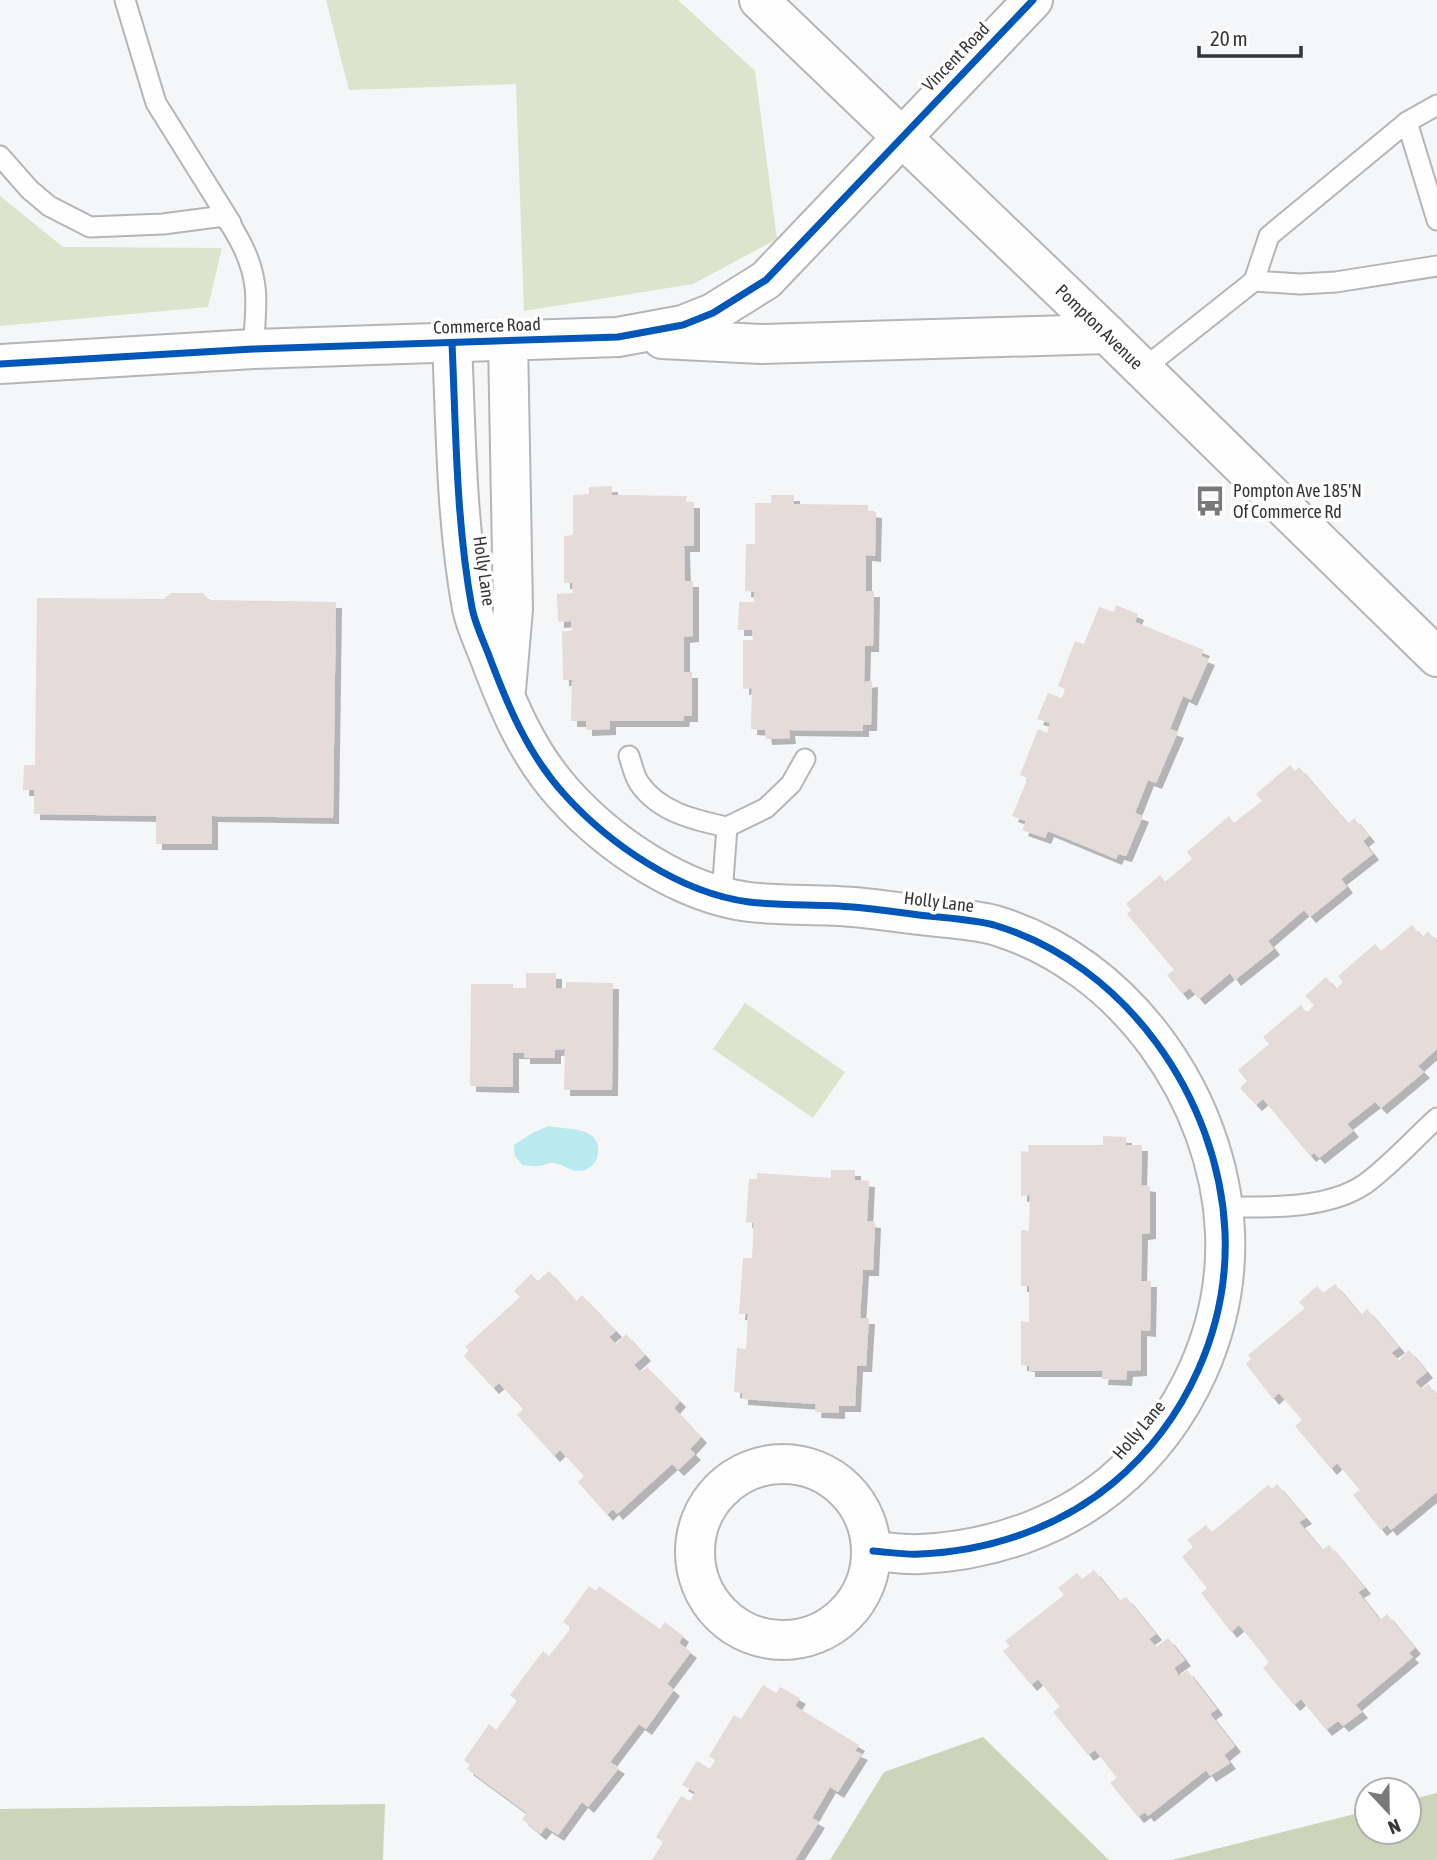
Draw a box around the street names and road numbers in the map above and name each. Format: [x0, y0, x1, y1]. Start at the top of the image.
street label: Vincent Road [918, 18, 994, 95]
street label: Pompton Avenue [1051, 280, 1147, 373]
street label: Commerce Road [433, 313, 541, 338]
street label: Holly Lane [469, 535, 500, 607]
street label: Holly Lane [903, 887, 975, 916]
street label: Holly Lane [1108, 1396, 1169, 1463]

